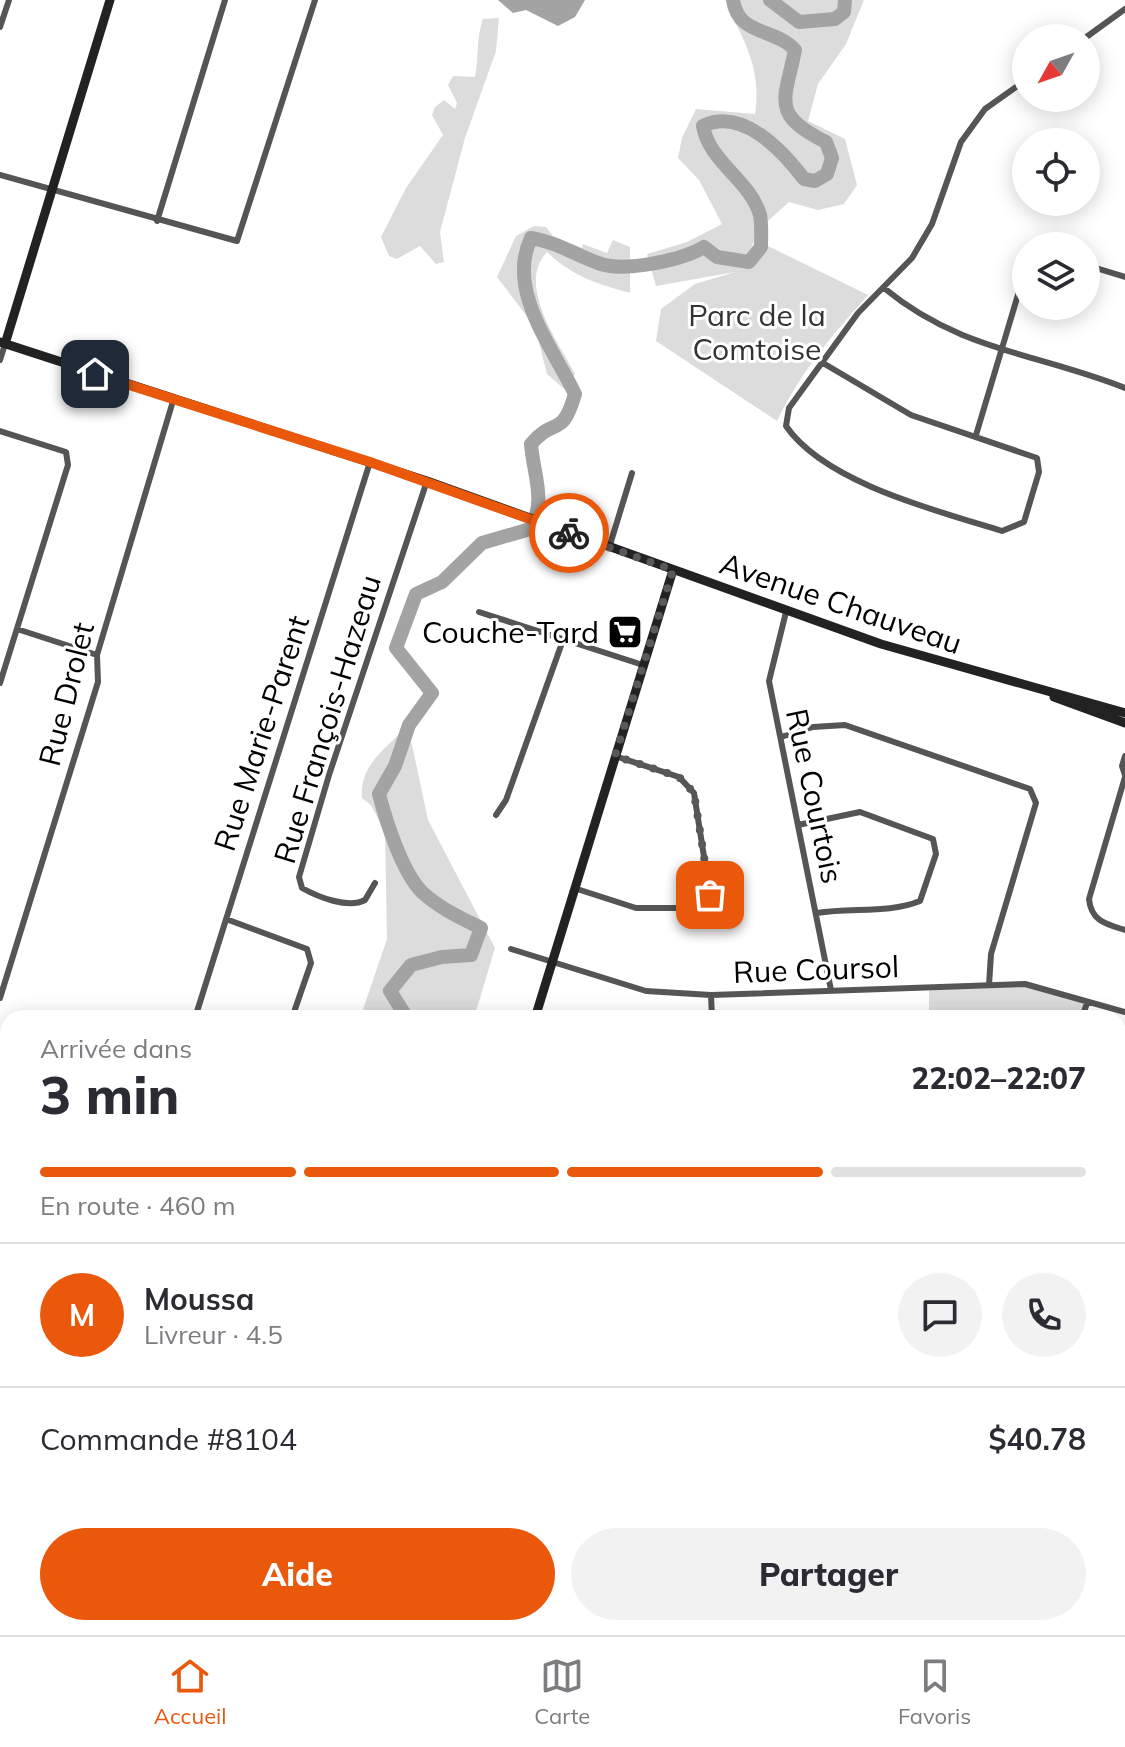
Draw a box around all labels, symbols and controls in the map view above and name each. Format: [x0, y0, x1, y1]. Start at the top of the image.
north arrow [1012, 24, 1100, 112]
map controls [1012, 24, 1100, 320]
button: locate [1012, 128, 1100, 216]
button: layers [1012, 232, 1100, 320]
park label: Parc de la Comtoise [688, 296, 826, 368]
pin [61, 340, 129, 408]
icon: home [73, 352, 117, 396]
courier [529, 493, 609, 573]
icon: bike [547, 511, 591, 555]
street label: Avenue Chauveau [715, 544, 967, 662]
street label: Rue François-Hazeau [265, 570, 389, 868]
street label: Rue Marie-Parent [205, 610, 317, 856]
place label: Couche-Tard [422, 613, 599, 651]
supermarket icon: Couche-Tard [606, 613, 644, 651]
street label: Rue Drolet [30, 618, 102, 770]
street label: Rue Courtois [778, 705, 852, 887]
pin [676, 861, 744, 929]
icon: bag [688, 873, 732, 917]
street label: Rue Coursol [732, 947, 900, 991]
text: Arrivée dans [40, 1032, 192, 1065]
text: 22:02–22:07 [911, 1059, 1086, 1097]
text: 3 min [40, 1062, 179, 1127]
text: En route · 460 m [40, 1189, 236, 1222]
button: chat [898, 1273, 982, 1357]
button: phone [1002, 1273, 1086, 1357]
text: Moussa [144, 1280, 254, 1318]
text: M [69, 1296, 95, 1334]
text: Livreur · 4.5 [144, 1318, 283, 1351]
text: Commande #8104 [40, 1420, 297, 1458]
text: $40.78 [989, 1420, 1086, 1458]
button: Aide [40, 1528, 555, 1620]
button: Partager [571, 1528, 1086, 1620]
tab: Accueil [154, 1654, 227, 1730]
tab: Carte [534, 1654, 590, 1730]
tab: Favoris [898, 1654, 971, 1730]

